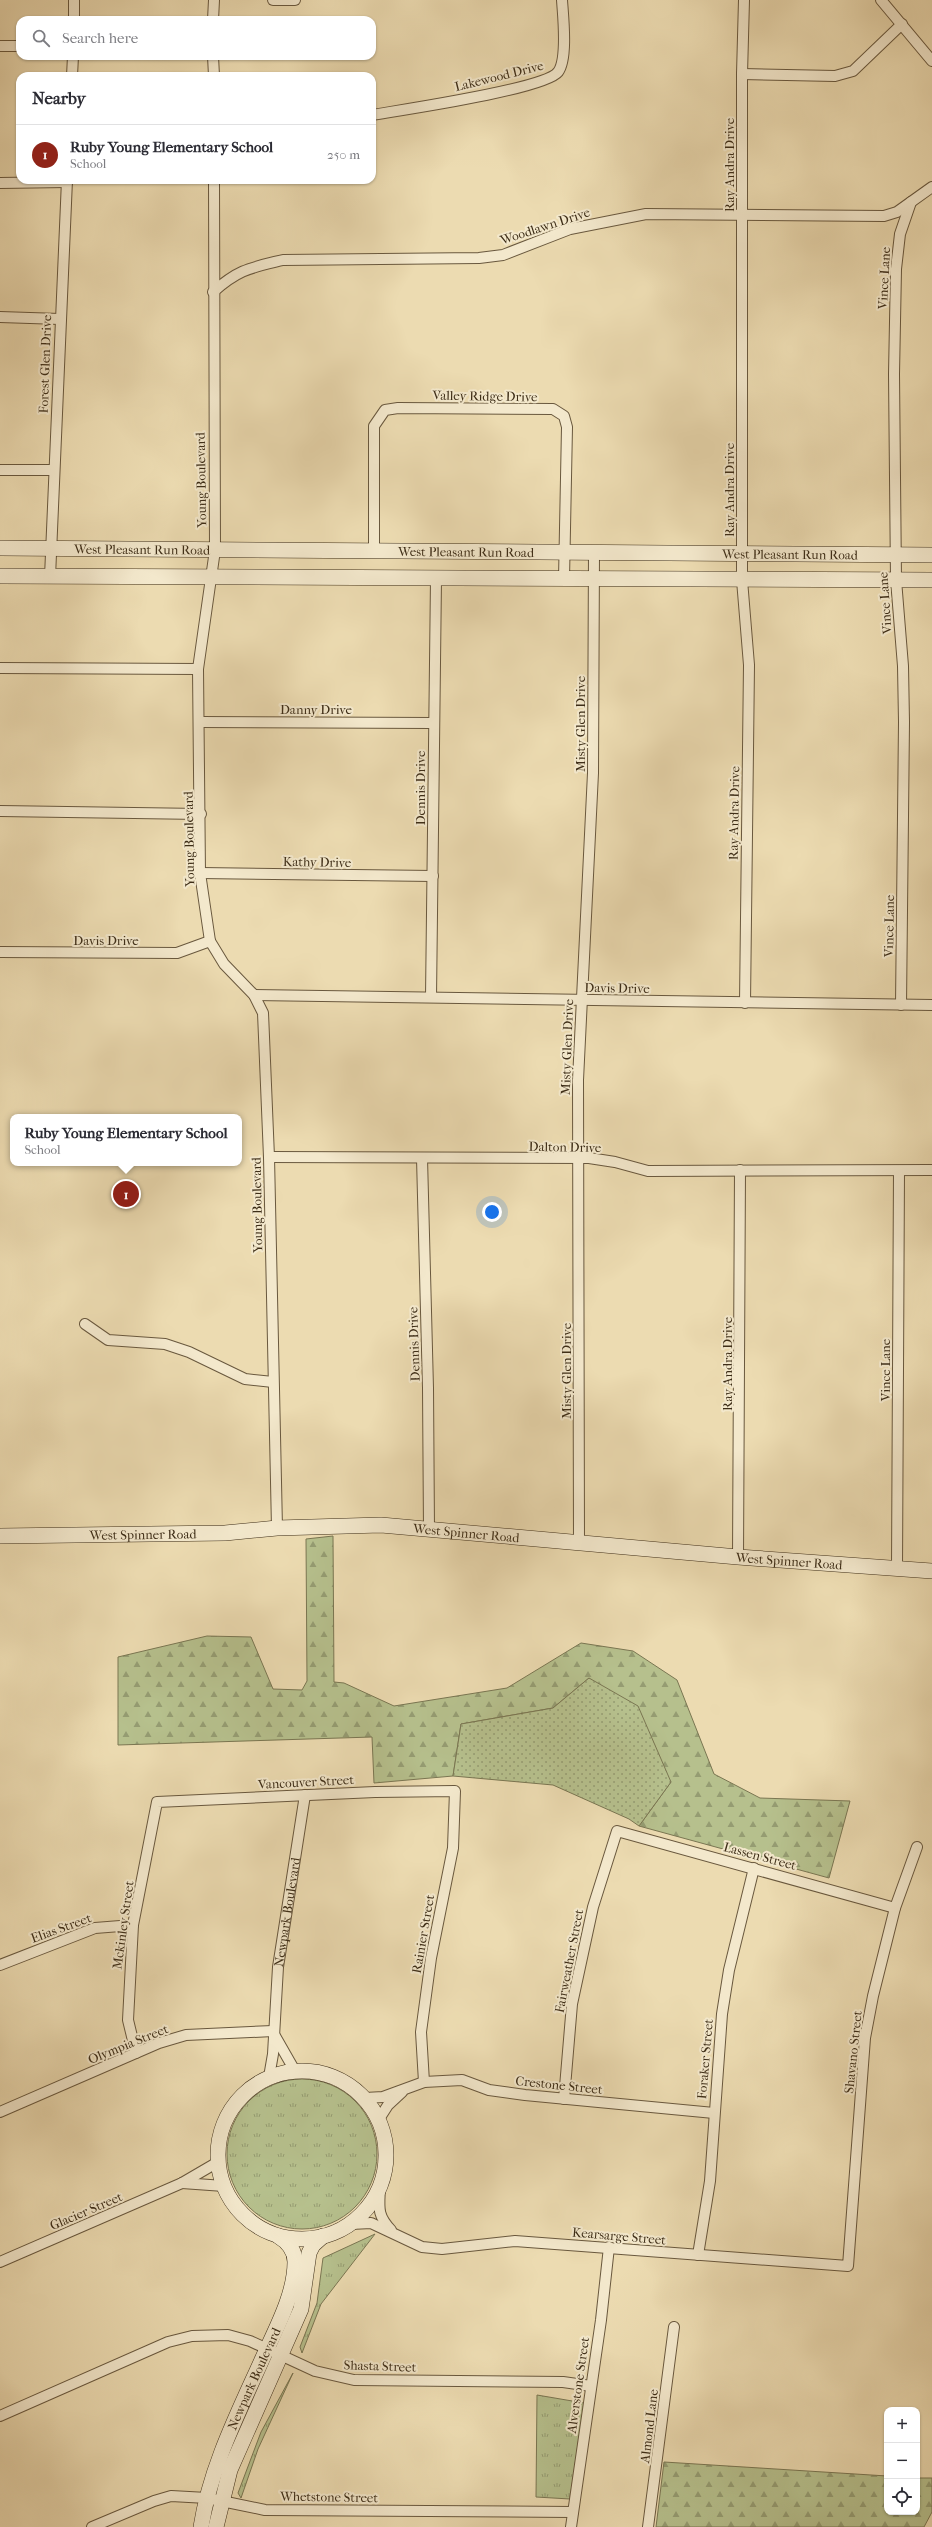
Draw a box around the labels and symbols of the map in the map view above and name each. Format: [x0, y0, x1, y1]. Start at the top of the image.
street label: Lakewood Drive [453, 58, 545, 94]
street label: Ray Andra Drive [722, 117, 737, 212]
street label: Woodlawn Drive [497, 204, 592, 248]
street label: Vince Lane [875, 246, 893, 311]
street label: Forest Glen Drive [36, 314, 54, 414]
street label: Valley Ridge Drive [431, 388, 538, 404]
street label: Young Boulevard [193, 431, 209, 529]
street label: Ray Andra Drive [722, 442, 737, 537]
street label: West Pleasant Run Road [73, 541, 211, 557]
street label: West Pleasant Run Road [397, 543, 535, 560]
street label: West Pleasant Run Road [721, 546, 859, 562]
street label: Vince Lane [875, 571, 895, 636]
street label: Misty Glen Drive [573, 675, 588, 772]
street label: Danny Drive [280, 702, 353, 717]
street label: Dennis Drive [413, 750, 428, 825]
street label: Ray Andra Drive [726, 765, 742, 860]
street label: Young Boulevard [181, 790, 197, 888]
street label: Kathy Drive [283, 854, 352, 870]
street label: Vince Lane [881, 894, 897, 958]
street label: Davis Drive [73, 933, 139, 948]
street label: Davis Drive [584, 980, 650, 996]
street label: Misty Glen Drive [558, 998, 576, 1095]
street label: Dalton Drive [529, 1139, 602, 1155]
street label: Young Boulevard [249, 1156, 265, 1254]
pin: 1 [113, 1179, 139, 1209]
your location [482, 1202, 502, 1222]
street label: Dennis Drive [405, 1306, 423, 1382]
street label: Ray Andra Drive [720, 1316, 735, 1411]
street label: Misty Glen Drive [559, 1322, 574, 1419]
street label: Vince Lane [878, 1338, 893, 1402]
street label: West Spinner Road [411, 1520, 521, 1545]
street label: West Spinner Road [88, 1526, 197, 1542]
street label: West Spinner Road [734, 1549, 844, 1572]
street label: Vancouver Street [257, 1772, 355, 1792]
street label: Lassen Street [722, 1839, 798, 1873]
street label: Newpark Boulevard [271, 1855, 303, 1968]
street label: Mckinley Street [109, 1879, 137, 1970]
street label: Rainier Street [409, 1893, 437, 1975]
street label: Fairweather Street [552, 1908, 586, 2014]
street label: Elias Street [29, 1910, 94, 1946]
street label: Shavano Street [841, 2009, 865, 2094]
street label: Foraker Street [694, 2018, 716, 2100]
street label: Olympia Street [86, 2021, 171, 2067]
street label: Crestone Street [515, 2073, 604, 2097]
street label: Glacier Street [47, 2189, 125, 2233]
street label: Kearsarge Street [572, 2224, 667, 2248]
street label: Newpark Boulevard [224, 2324, 284, 2432]
street label: Alverstone Street [564, 2336, 592, 2435]
street label: Shasta Street [343, 2357, 417, 2375]
street label: Almond Lane [637, 2388, 661, 2465]
street label: Whetstone Street [279, 2489, 378, 2505]

